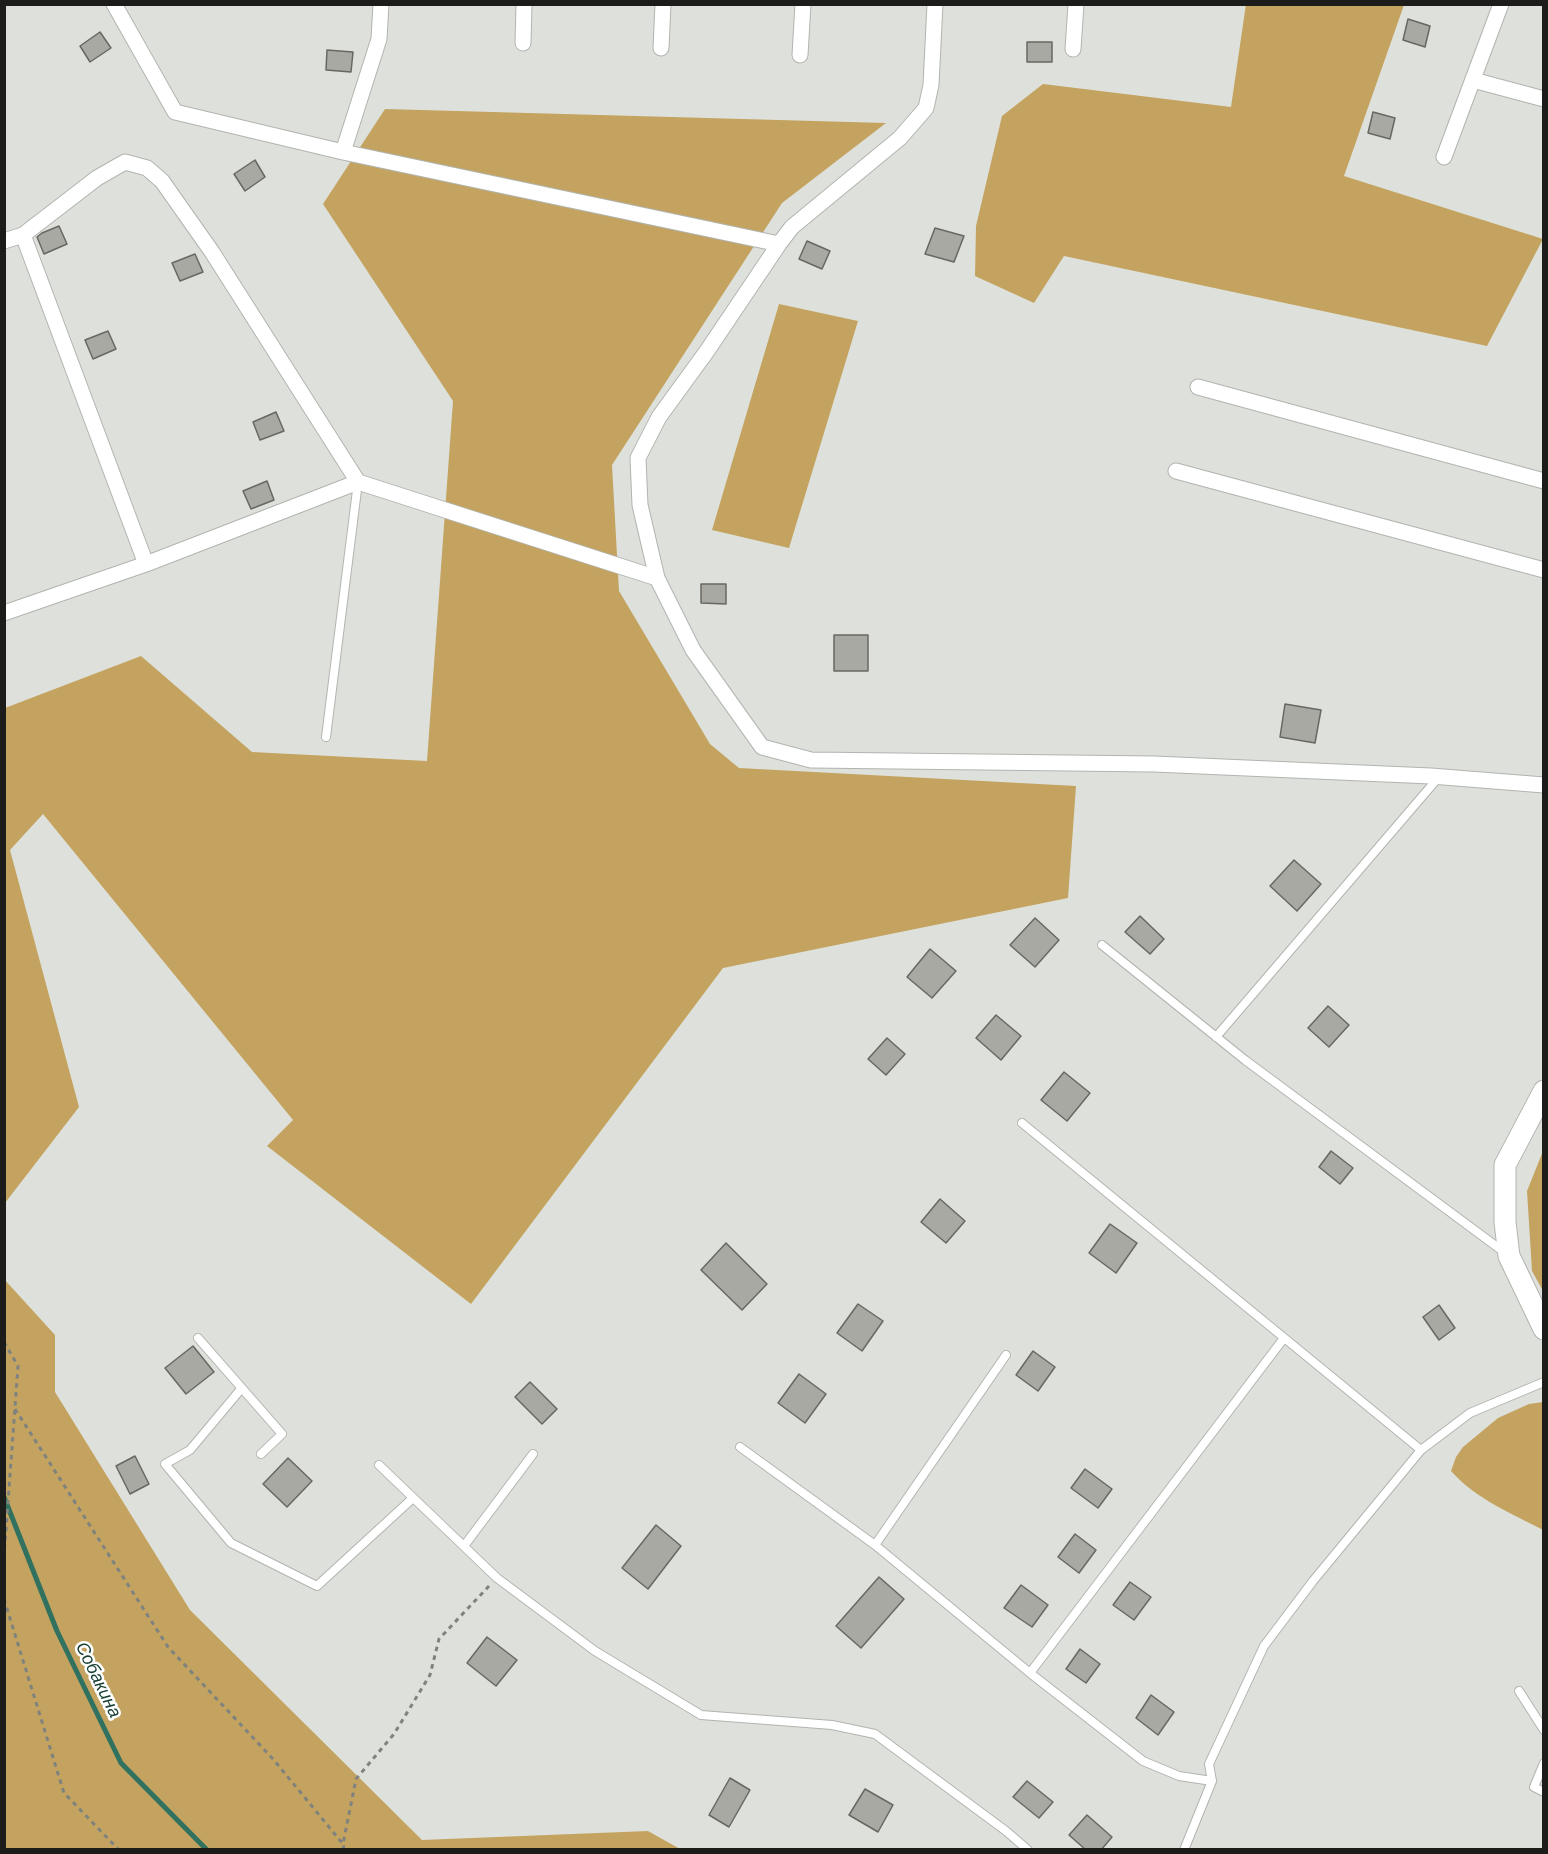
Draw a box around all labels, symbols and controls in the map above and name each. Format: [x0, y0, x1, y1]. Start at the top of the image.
water label: Собакина [70, 1639, 126, 1721]

